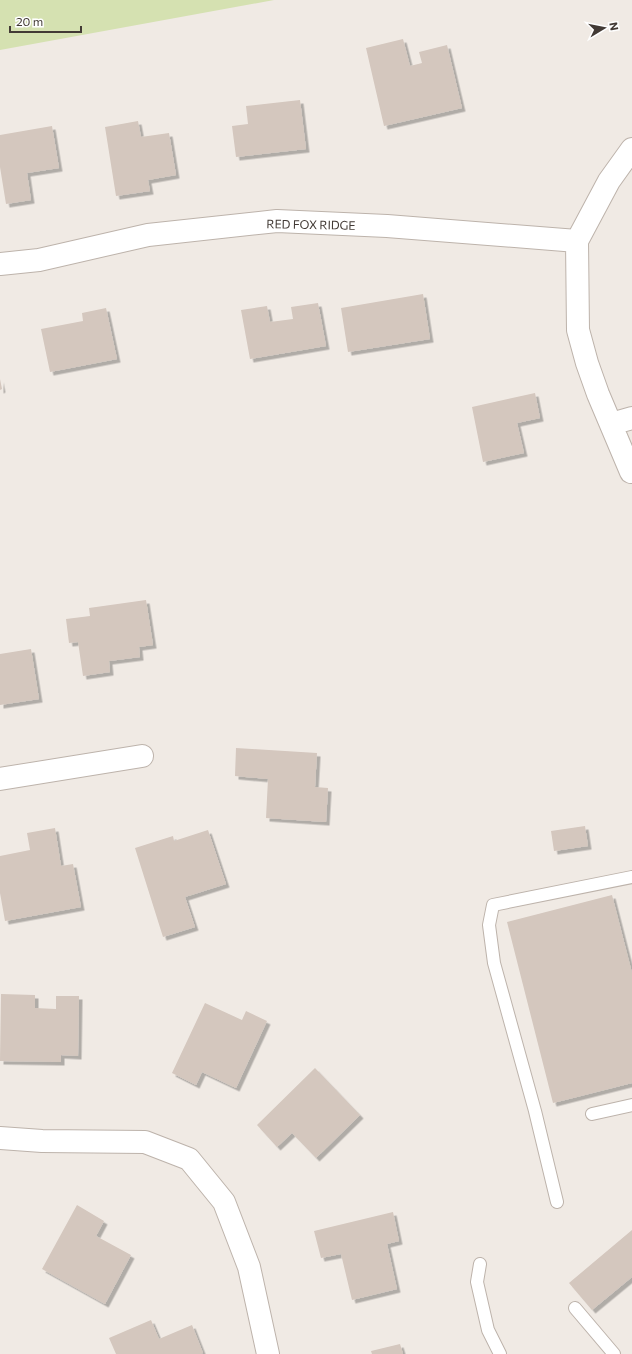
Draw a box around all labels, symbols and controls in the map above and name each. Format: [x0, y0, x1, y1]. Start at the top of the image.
scale bar [10, 8, 81, 34]
north arrow [584, 8, 624, 48]
text: 20 m [16, 14, 43, 28]
text: N [607, 21, 621, 31]
street label: RED FOX RIDGE [266, 216, 356, 232]

